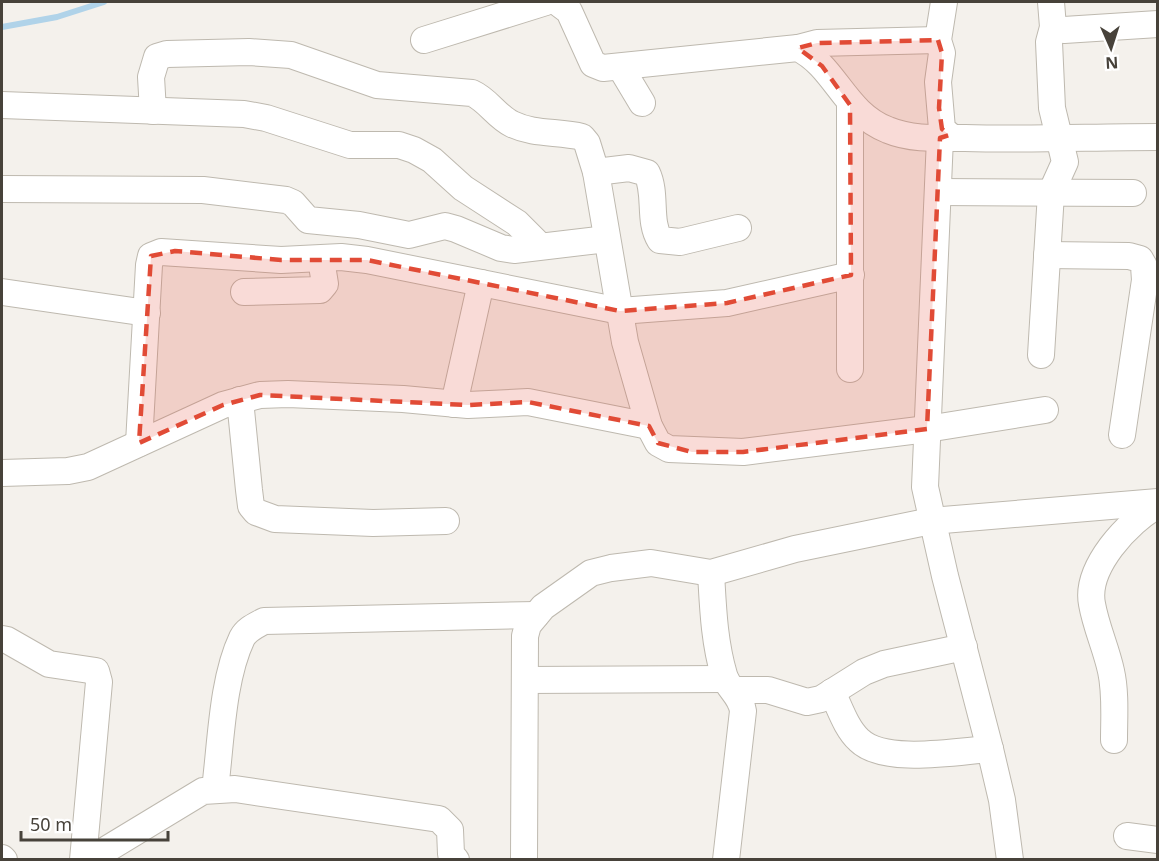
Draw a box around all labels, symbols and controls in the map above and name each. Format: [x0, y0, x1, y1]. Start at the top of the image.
north arrow [1081, 18, 1141, 78]
text: N [1105, 52, 1119, 74]
scale bar [21, 804, 168, 842]
text: 50 m [30, 812, 72, 836]

